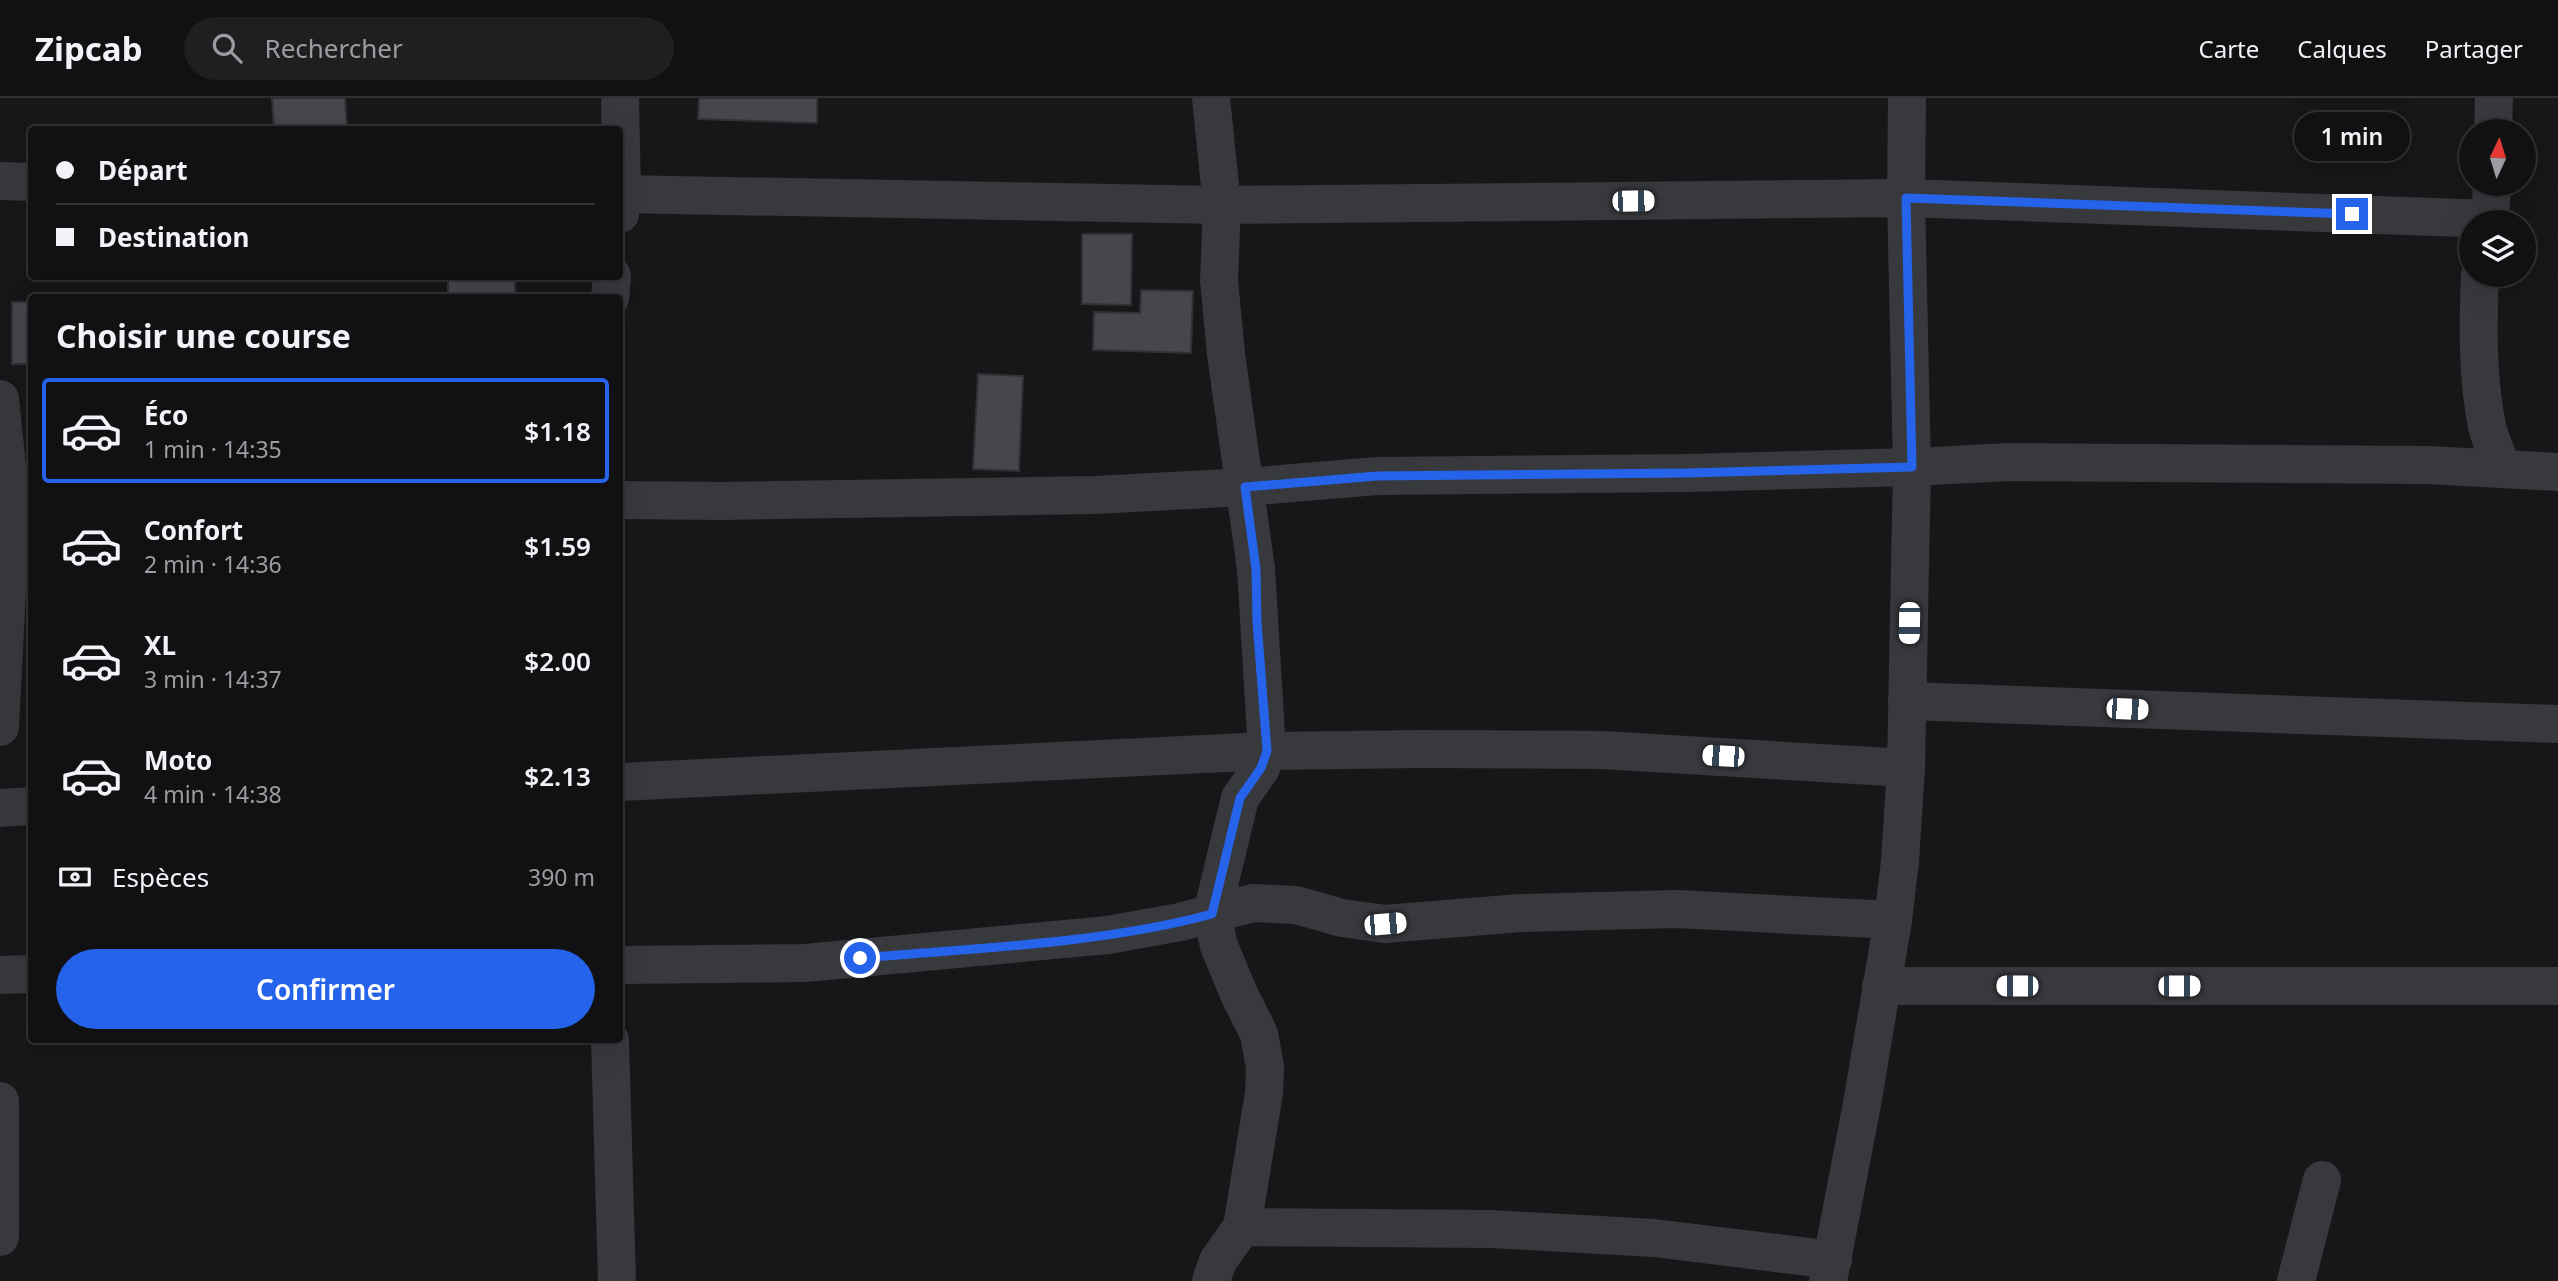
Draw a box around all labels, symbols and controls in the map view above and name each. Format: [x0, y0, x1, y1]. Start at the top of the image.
search box [184, 17, 674, 80]
text: Zipcab [35, 26, 142, 71]
icon: search [208, 29, 246, 67]
text: Rechercher [264, 30, 403, 66]
text: Carte [2199, 32, 2259, 65]
text: Calques [2297, 32, 2387, 65]
text: Partager [2425, 32, 2523, 65]
callout: 1 min [2294, 113, 2410, 162]
north arrow [2459, 119, 2536, 196]
map controls [2459, 119, 2536, 287]
text: 1 min [2321, 120, 2383, 152]
text: Départ [98, 152, 187, 188]
car [1612, 190, 1655, 212]
route end [2336, 198, 2368, 230]
button: layers [2459, 210, 2536, 287]
text: Destination [98, 219, 249, 255]
text: Choisir une course [56, 314, 351, 357]
text: Éco [144, 397, 188, 433]
icon: car [60, 399, 123, 462]
text: $1.18 [524, 413, 591, 449]
text: 1 min · 14:35 [144, 433, 282, 465]
text: Confort [144, 512, 243, 548]
icon: car [60, 514, 123, 577]
text: $1.59 [524, 528, 591, 564]
text: 2 min · 14:36 [144, 548, 282, 580]
car [1899, 602, 1920, 644]
text: XL [144, 627, 176, 663]
icon: car [60, 629, 123, 692]
text: $2.00 [524, 643, 591, 679]
text: 3 min · 14:37 [144, 663, 282, 695]
car [2106, 698, 2149, 720]
text: Moto [144, 742, 212, 778]
icon: car [60, 744, 123, 807]
car [1702, 744, 1745, 768]
text: $2.13 [524, 758, 591, 794]
text: 4 min · 14:38 [144, 778, 282, 810]
icon: cash [56, 858, 94, 896]
text: Espèces [112, 859, 209, 895]
text: 390 m [528, 861, 595, 893]
car [1364, 912, 1407, 936]
route start [844, 942, 876, 974]
button: Confirmer [56, 949, 595, 1029]
car [1997, 976, 2039, 997]
car [2159, 976, 2201, 997]

